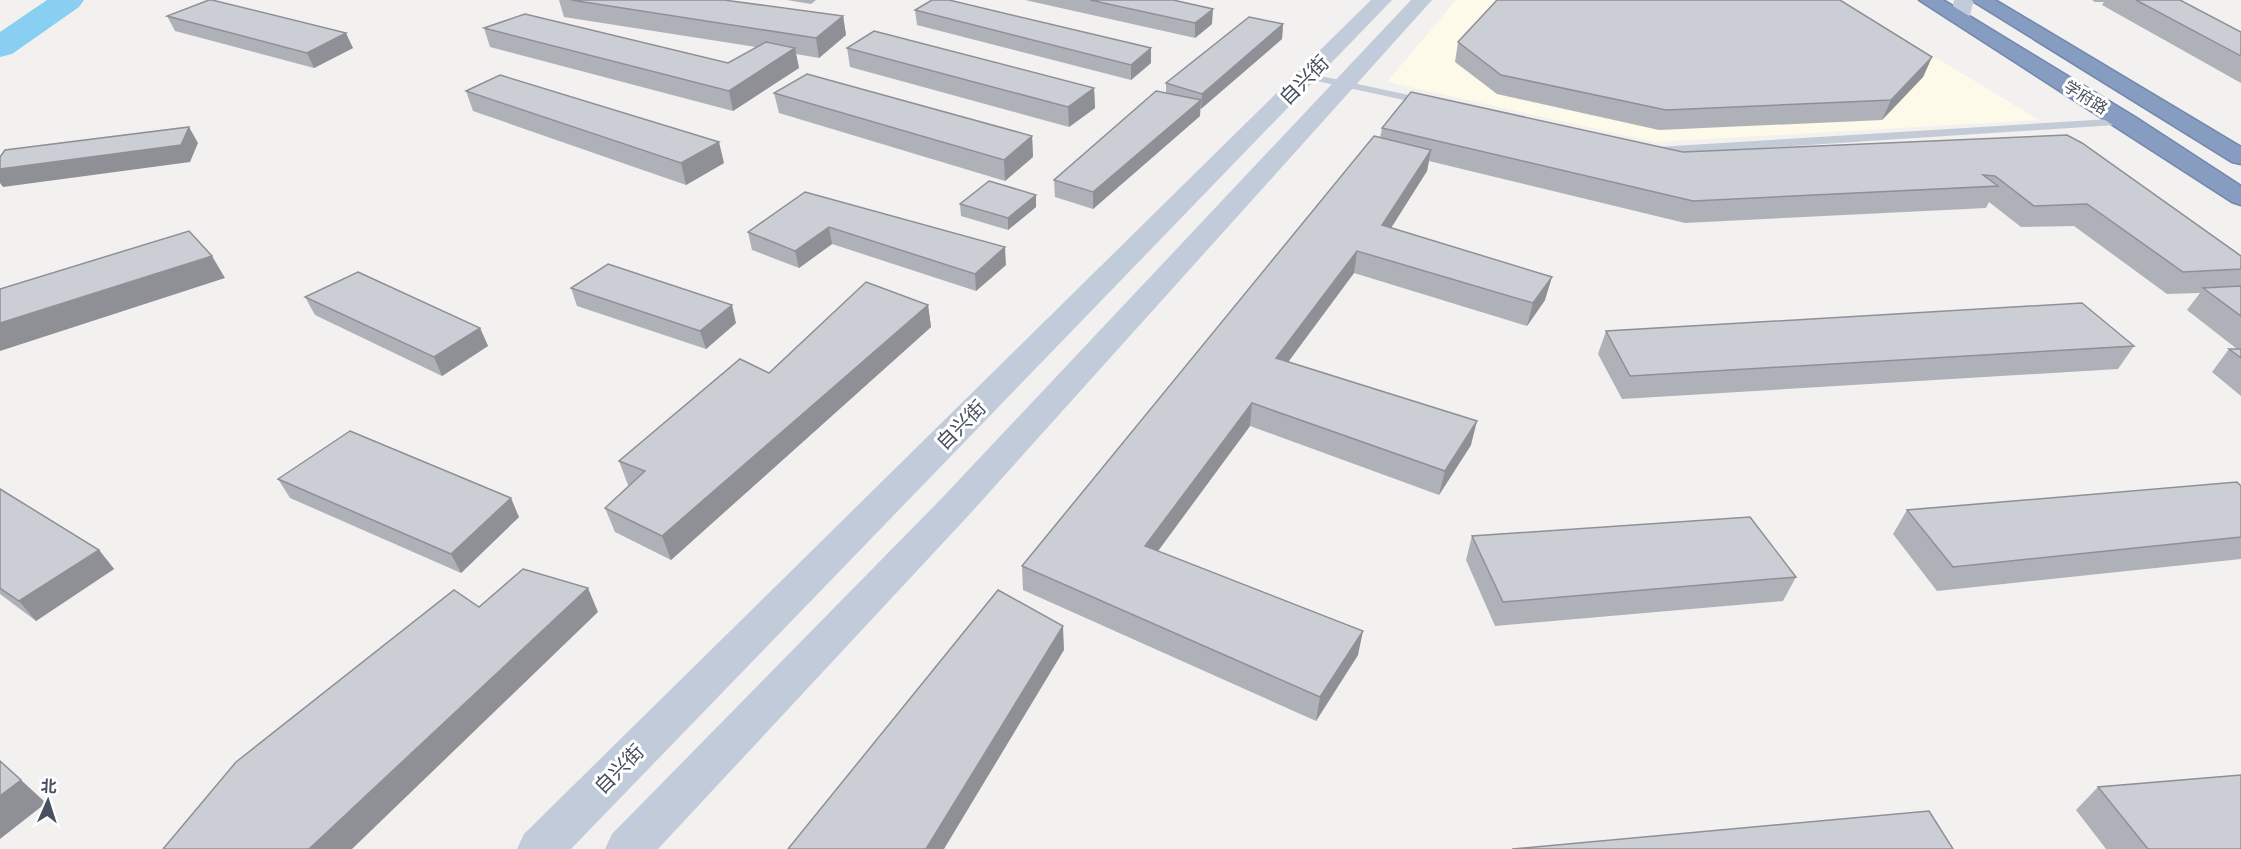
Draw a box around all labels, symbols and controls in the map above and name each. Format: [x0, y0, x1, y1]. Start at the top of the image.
street label: 自兴街 [1273, 49, 1335, 111]
street label: 学府路 [2059, 75, 2112, 120]
street label: 自兴街 [930, 394, 992, 456]
street label: 自兴街 [588, 738, 650, 800]
north arrow [18, 771, 78, 831]
text: 北 [40, 775, 57, 798]

